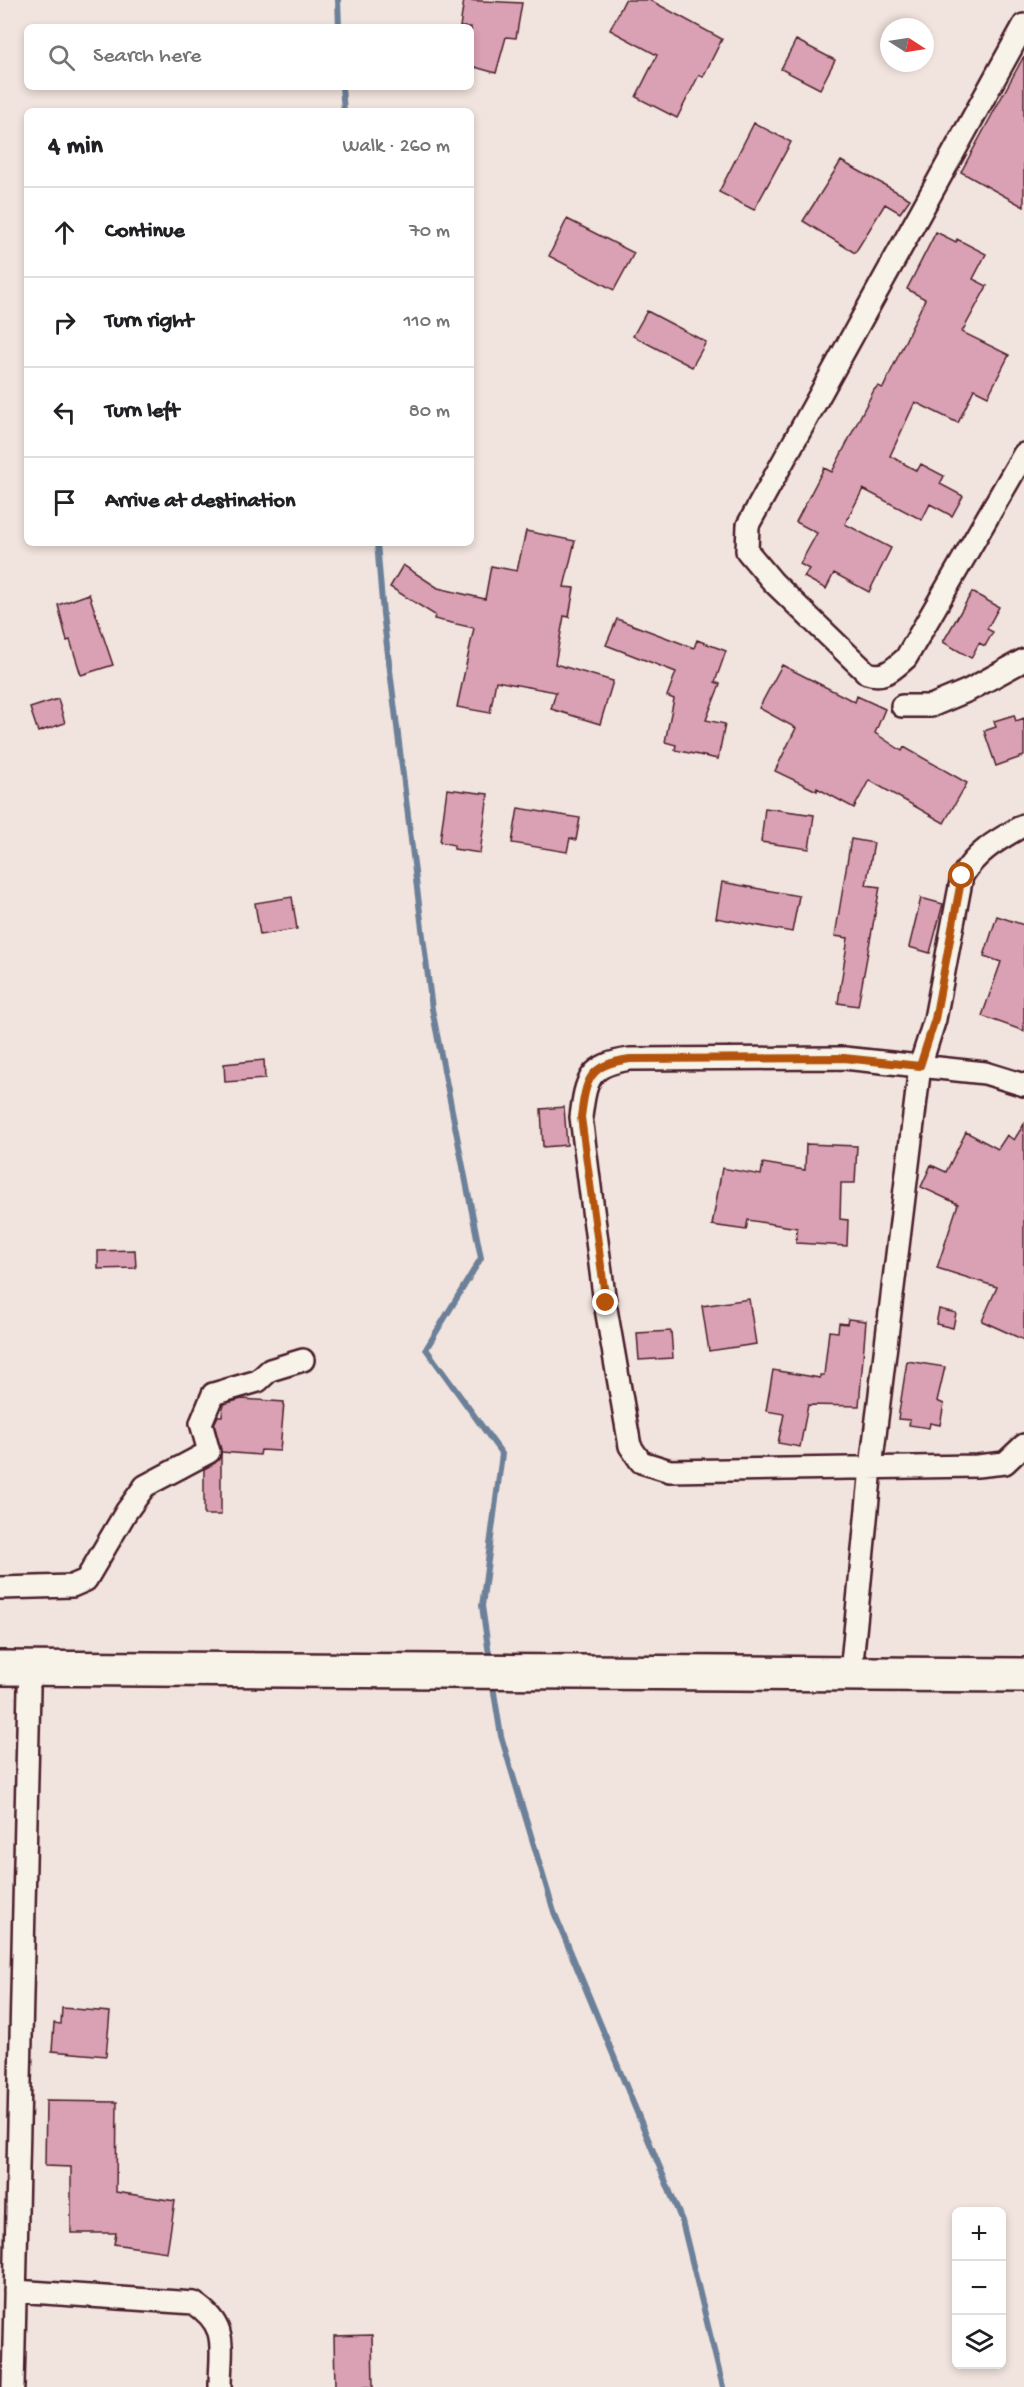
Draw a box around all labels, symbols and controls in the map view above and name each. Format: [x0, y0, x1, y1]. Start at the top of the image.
north arrow [880, 18, 934, 72]
search box [24, 24, 474, 90]
icon: search [45, 41, 78, 74]
text: Search here [93, 44, 201, 70]
text: 4 min [48, 132, 103, 163]
text: Walk · 260 m [343, 136, 450, 159]
icon: ahead [48, 216, 81, 249]
text: Continue [105, 219, 185, 245]
text: 70 m [409, 221, 450, 244]
icon: right [48, 306, 81, 339]
text: Turn right [105, 309, 193, 335]
text: 110 m [404, 311, 450, 334]
icon: left [48, 396, 81, 429]
text: Turn left [105, 399, 179, 425]
text: 80 m [409, 401, 450, 424]
icon: arrive [48, 486, 81, 519]
text: Arrive at destination [105, 489, 295, 515]
route start [948, 862, 974, 888]
route end [592, 1289, 618, 1315]
map controls [952, 2207, 1006, 2369]
button: + [952, 2207, 1006, 2261]
button: − [952, 2261, 1006, 2315]
button: layers [952, 2315, 1006, 2369]

